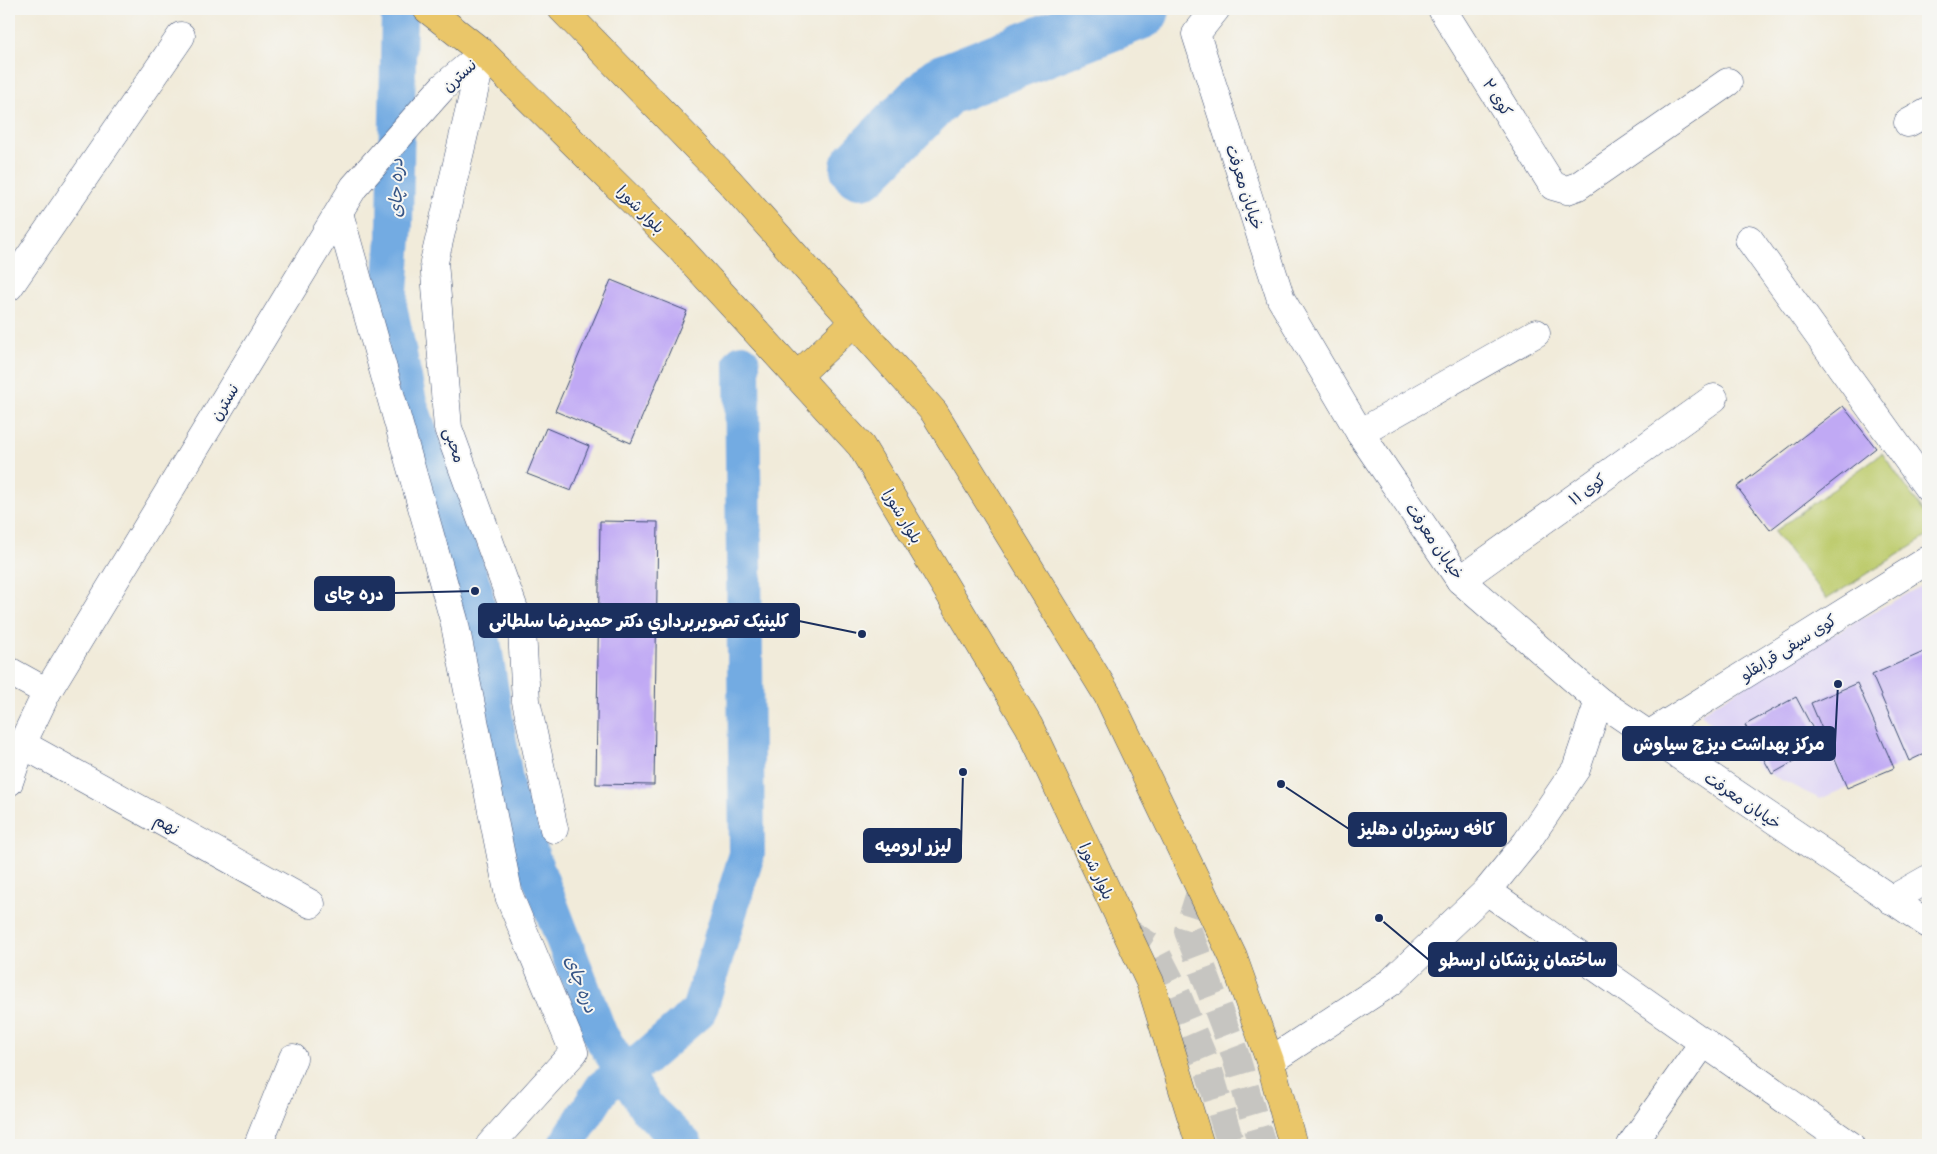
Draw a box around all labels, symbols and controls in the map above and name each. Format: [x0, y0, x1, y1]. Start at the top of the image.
street label: نسترن [437, 54, 481, 96]
street label: کوی ۲ [1478, 74, 1518, 120]
street label: خیابان معرفت [1221, 141, 1269, 233]
water label: دره چای [382, 158, 409, 218]
street label: بلوار شورا [612, 180, 670, 238]
street label: نسترن [204, 379, 244, 425]
street label: محبی [439, 425, 471, 465]
street label: کوی ۱۱ [1564, 468, 1610, 510]
street label: بلوار شورا [878, 484, 928, 548]
street label: خیابان معرفت [1401, 498, 1469, 584]
callout: دره چای [315, 577, 394, 610]
text: دره چای [324, 581, 384, 606]
callout: کلینیک تصويربرداري دکتر حمیدرضا سلطانی [479, 604, 799, 637]
text: کلینیک تصويربرداري دکتر حمیدرضا سلطانی [489, 608, 789, 635]
street label: کوی سیفی قرابقلو [1735, 608, 1841, 686]
callout: مرکز بهداشت دیزج سیاوش [1623, 727, 1835, 760]
text: مرکز بهداشت دیزج سیاوش [1633, 731, 1825, 756]
street label: خیابان معرفت [1700, 766, 1786, 834]
street label: نهم [149, 808, 184, 842]
callout: کافه رستوران دهلیز [1349, 813, 1506, 846]
text: کافه رستوران دهلیز [1357, 816, 1495, 841]
callout: لیزر ارومیه [864, 829, 961, 862]
text: لیزر ارومیه [875, 833, 951, 858]
street label: بلوار شورا [1074, 839, 1120, 903]
callout: ساختمان پزشکان ارسطو [1429, 943, 1616, 976]
text: ساختمان پزشکان ارسطو [1438, 947, 1606, 972]
water label: دره چای [559, 951, 604, 1016]

